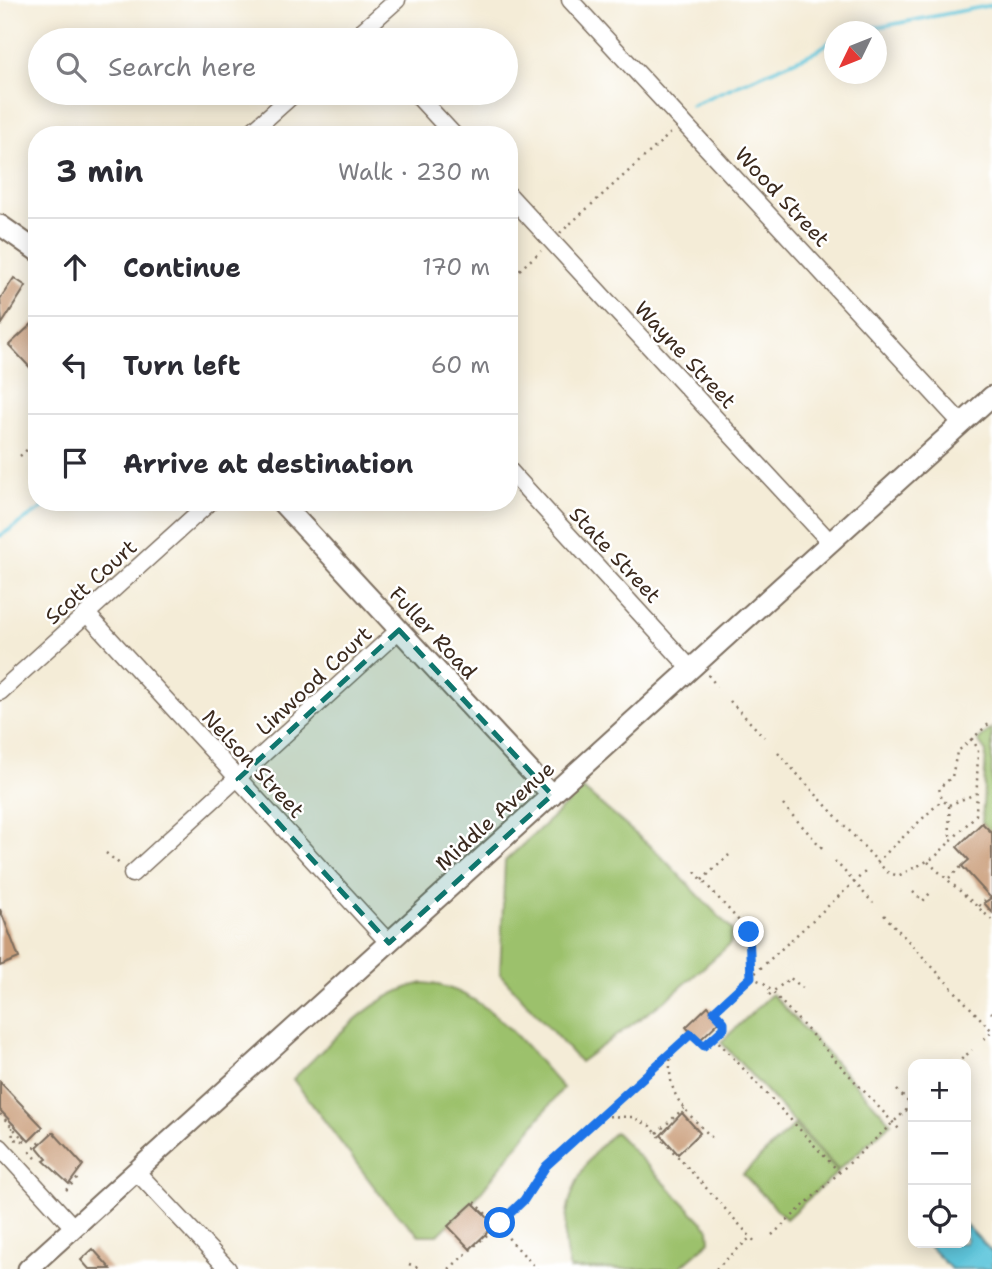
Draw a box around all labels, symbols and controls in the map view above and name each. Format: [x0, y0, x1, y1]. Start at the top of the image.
north arrow [824, 21, 887, 84]
search box [28, 28, 518, 105]
icon: search [52, 48, 90, 86]
text: Search here [108, 49, 257, 84]
street label: Wood Street [728, 141, 836, 253]
text: 3 min [56, 151, 143, 192]
text: Walk · 230 m [338, 157, 490, 187]
icon: ahead [56, 248, 94, 286]
text: Continue [123, 250, 241, 285]
text: 170 m [422, 252, 490, 282]
street label: Wayne Street [628, 295, 742, 415]
icon: left [56, 346, 94, 384]
text: Turn left [123, 348, 240, 383]
text: 60 m [431, 350, 490, 380]
icon: arrive [56, 444, 94, 482]
text: Arrive at destination [123, 446, 413, 481]
street label: State Street [563, 501, 667, 609]
street label: Scott Court [39, 533, 143, 631]
street label: Fuller Road [383, 581, 483, 685]
street label: Linwood Court [250, 620, 378, 742]
street label: Nelson Street [196, 704, 310, 824]
street label: Middle Avenue [429, 755, 561, 877]
route end [733, 916, 764, 947]
map controls [908, 1059, 971, 1248]
button: + [908, 1059, 971, 1122]
button: − [908, 1122, 971, 1185]
button: locate [908, 1185, 971, 1248]
route start [484, 1207, 515, 1238]

